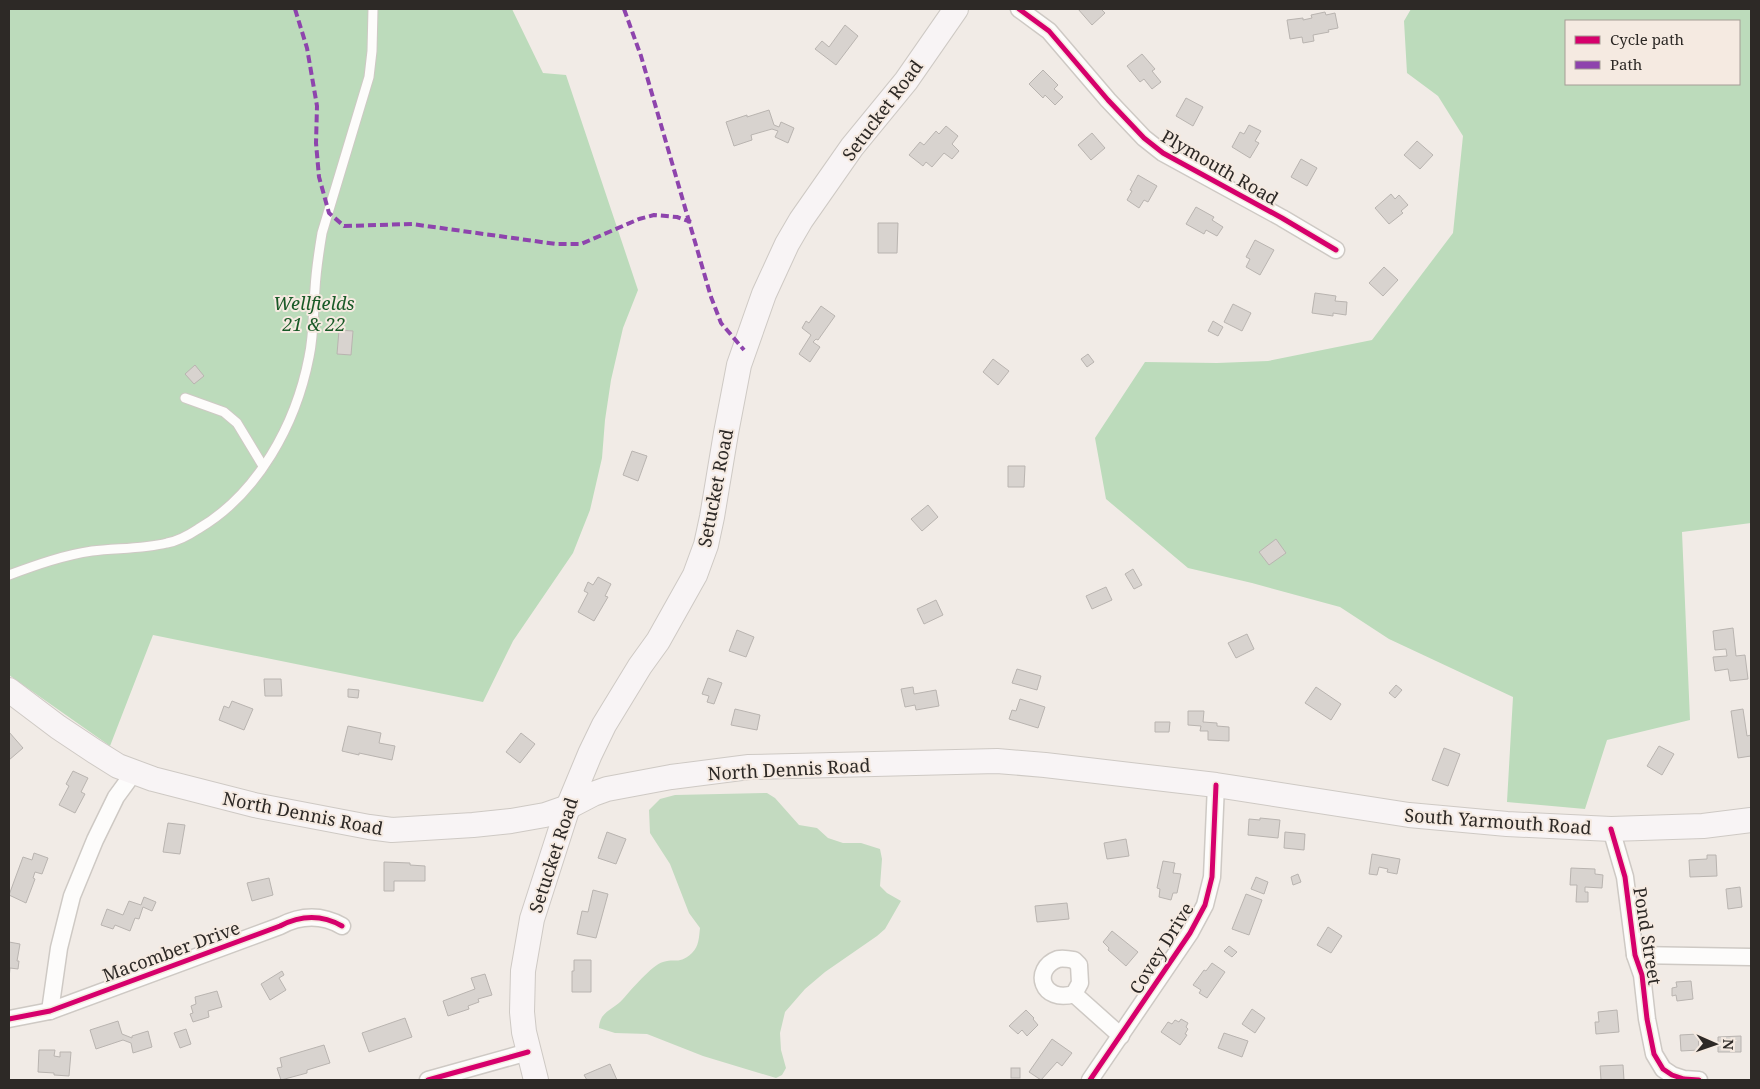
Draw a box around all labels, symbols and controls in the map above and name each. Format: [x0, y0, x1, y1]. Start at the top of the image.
legend [1565, 20, 1740, 85]
text: Cycle path [1610, 29, 1685, 49]
text: Path [1610, 54, 1643, 74]
street label: Setucket Road [836, 55, 928, 165]
street label: Plymouth Road [1157, 124, 1283, 210]
park label: Wellfields 21 & 22 [273, 291, 355, 336]
street label: Setucket Road [692, 427, 738, 549]
street label: North Dennis Road [707, 753, 871, 785]
street label: North Dennis Road [221, 786, 385, 840]
street label: Setucket Road [523, 794, 583, 916]
street label: South Yarmouth Road [1404, 802, 1592, 840]
street label: Pond Street [1628, 885, 1668, 987]
street label: Covey Drive [1123, 898, 1199, 998]
street label: Macomber Drive [99, 915, 243, 987]
north arrow [1690, 1019, 1740, 1069]
text: N [1719, 1039, 1738, 1050]

